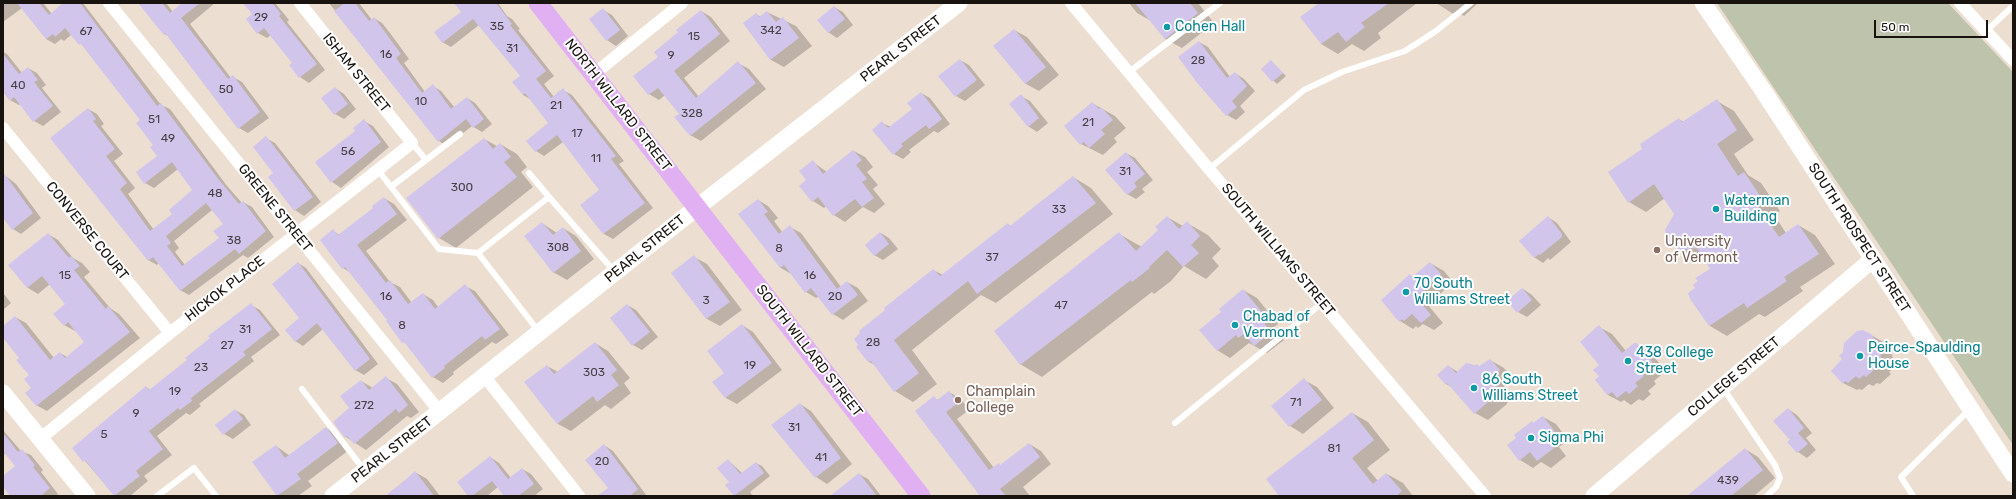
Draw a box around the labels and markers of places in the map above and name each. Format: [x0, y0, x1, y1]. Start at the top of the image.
place label: Cohen Hall [1175, 19, 1245, 35]
marker: Cohen Hall [1162, 22, 1172, 32]
place label: Waterman Building [1724, 193, 1790, 226]
marker: Waterman Building [1711, 204, 1721, 214]
place label: University of Vermont [1665, 234, 1738, 266]
marker: University of Vermont [1652, 245, 1662, 255]
place label: 70 South Williams Street [1414, 276, 1510, 308]
marker: 70 South Williams Street [1401, 287, 1411, 297]
place label: Chabad of Vermont [1243, 309, 1310, 342]
marker: Chabad of Vermont [1230, 320, 1240, 330]
place label: Peirce-Spaulding House [1868, 340, 1981, 372]
place label: 438 College Street [1636, 345, 1714, 378]
marker: Peirce-Spaulding House [1855, 351, 1865, 361]
marker: 438 College Street [1623, 356, 1633, 366]
place label: 86 South Williams Street [1482, 372, 1578, 404]
marker: 86 South Williams Street [1469, 383, 1479, 393]
place label: Champlain College [966, 384, 1035, 416]
marker: Champlain College [953, 395, 963, 405]
place label: Sigma Phi [1539, 430, 1604, 446]
marker: Sigma Phi [1526, 433, 1536, 443]

